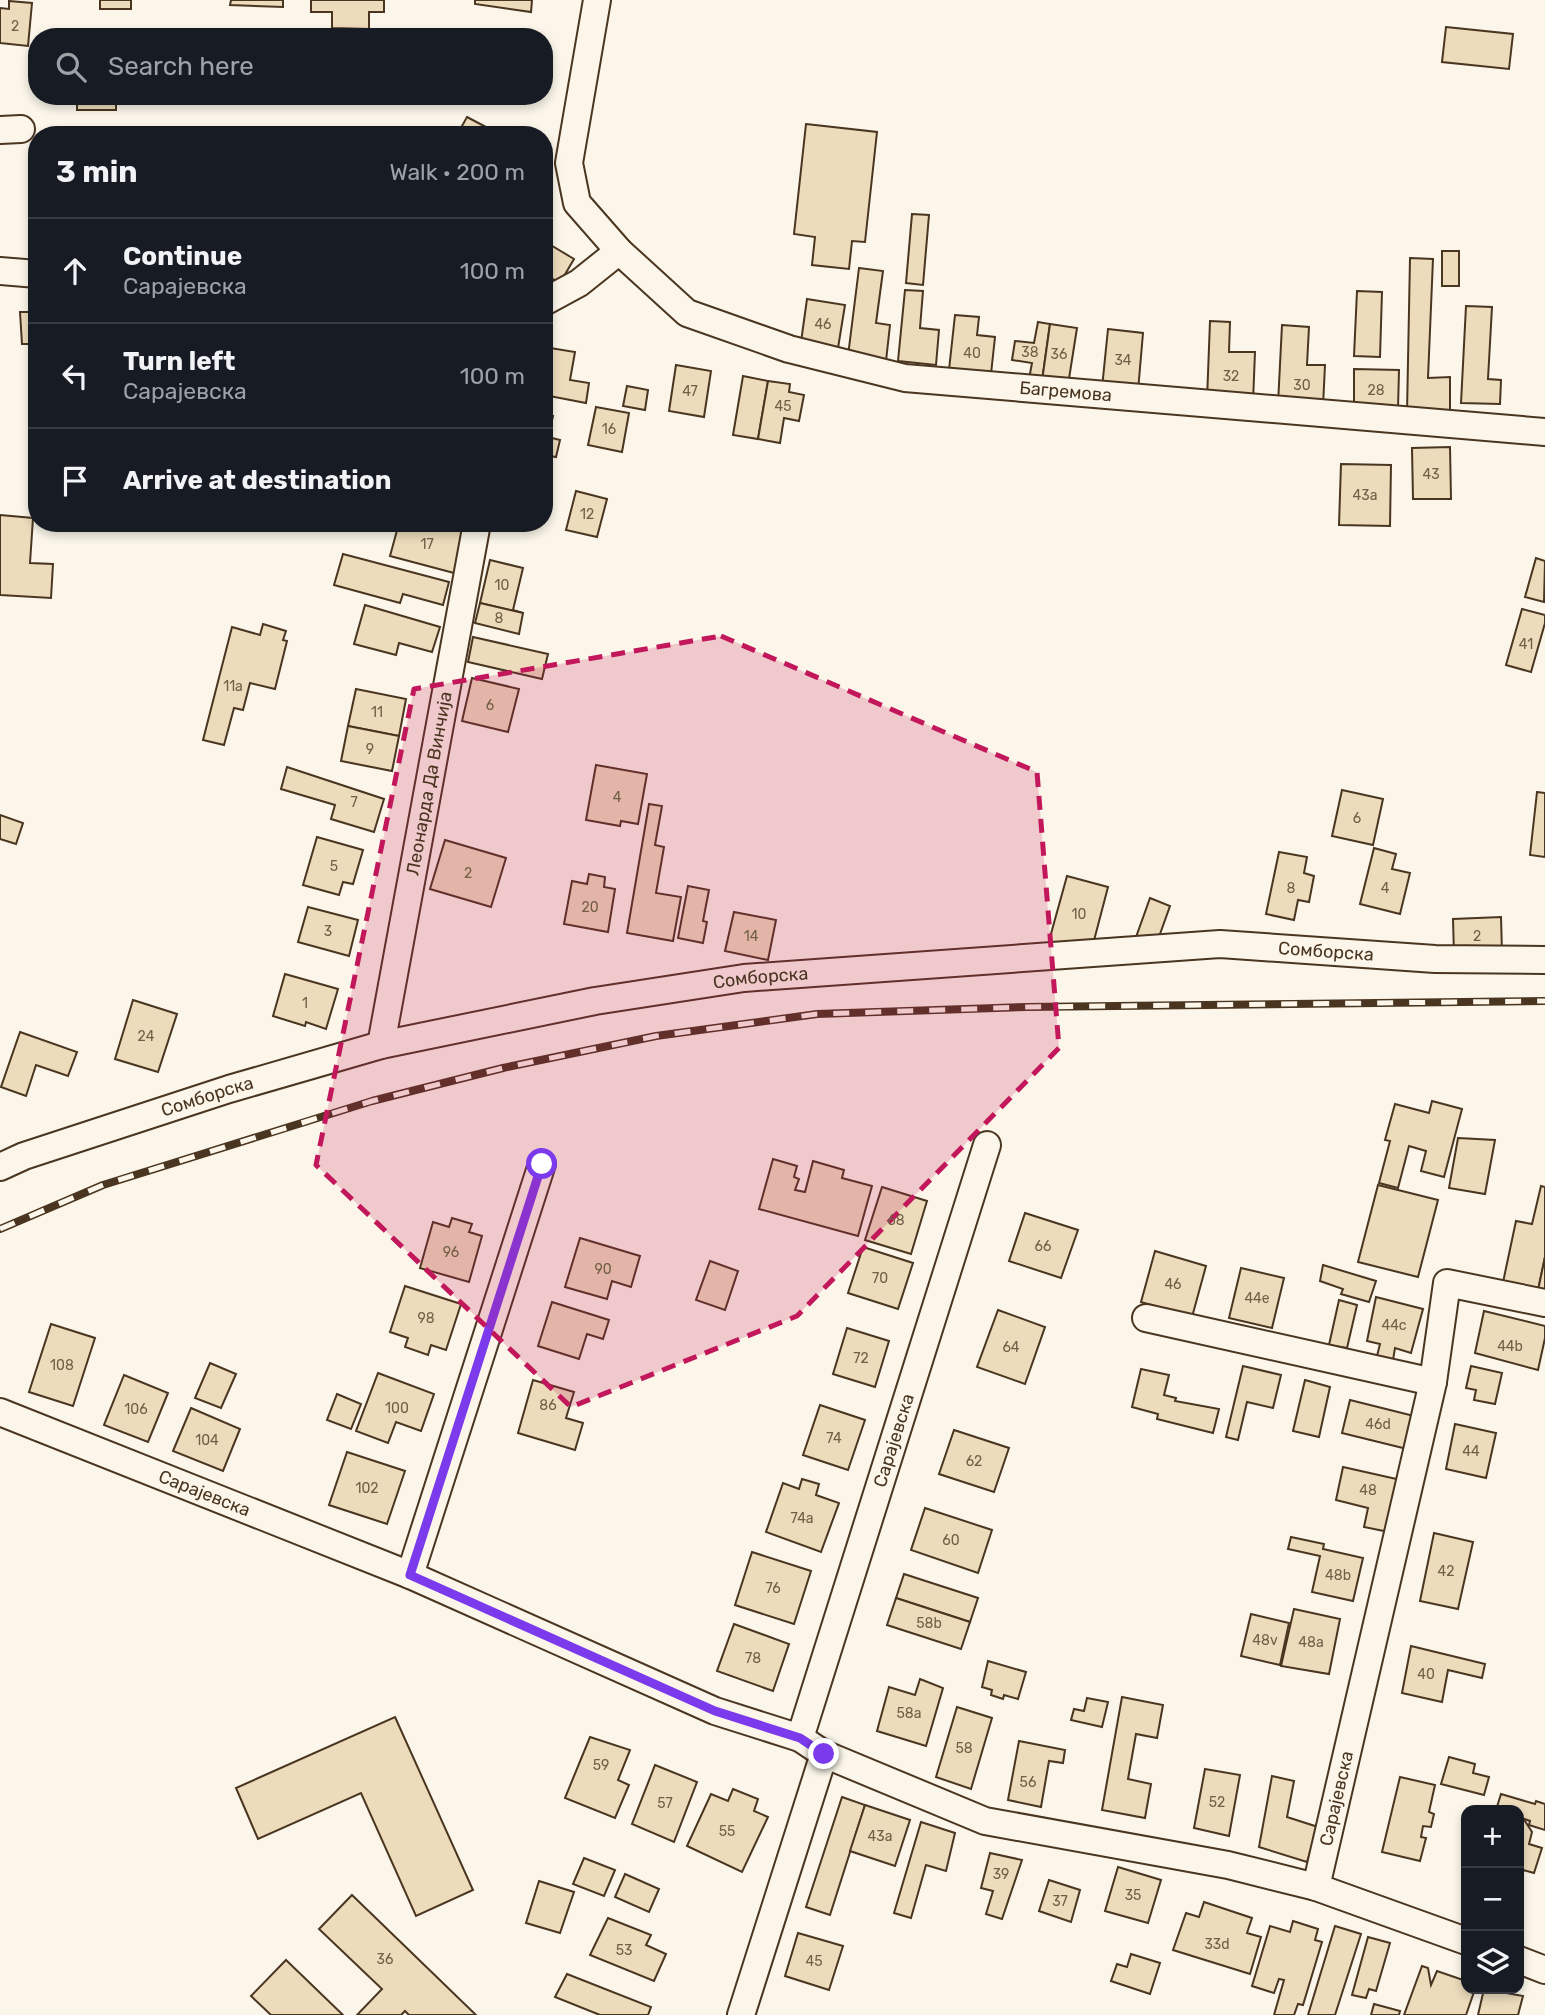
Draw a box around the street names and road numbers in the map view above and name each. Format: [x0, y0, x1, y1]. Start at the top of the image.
street label: Багремова [1019, 377, 1113, 406]
street label: Леонарда Да Винчија [401, 690, 457, 877]
street label: Сомборска [1277, 937, 1374, 966]
street label: Сомборска [711, 962, 809, 994]
street label: Сомборска [158, 1072, 256, 1121]
street label: Сарајевска [869, 1391, 919, 1490]
street label: Сарајевска [155, 1465, 254, 1521]
street label: Сарајевска [1315, 1749, 1358, 1848]

